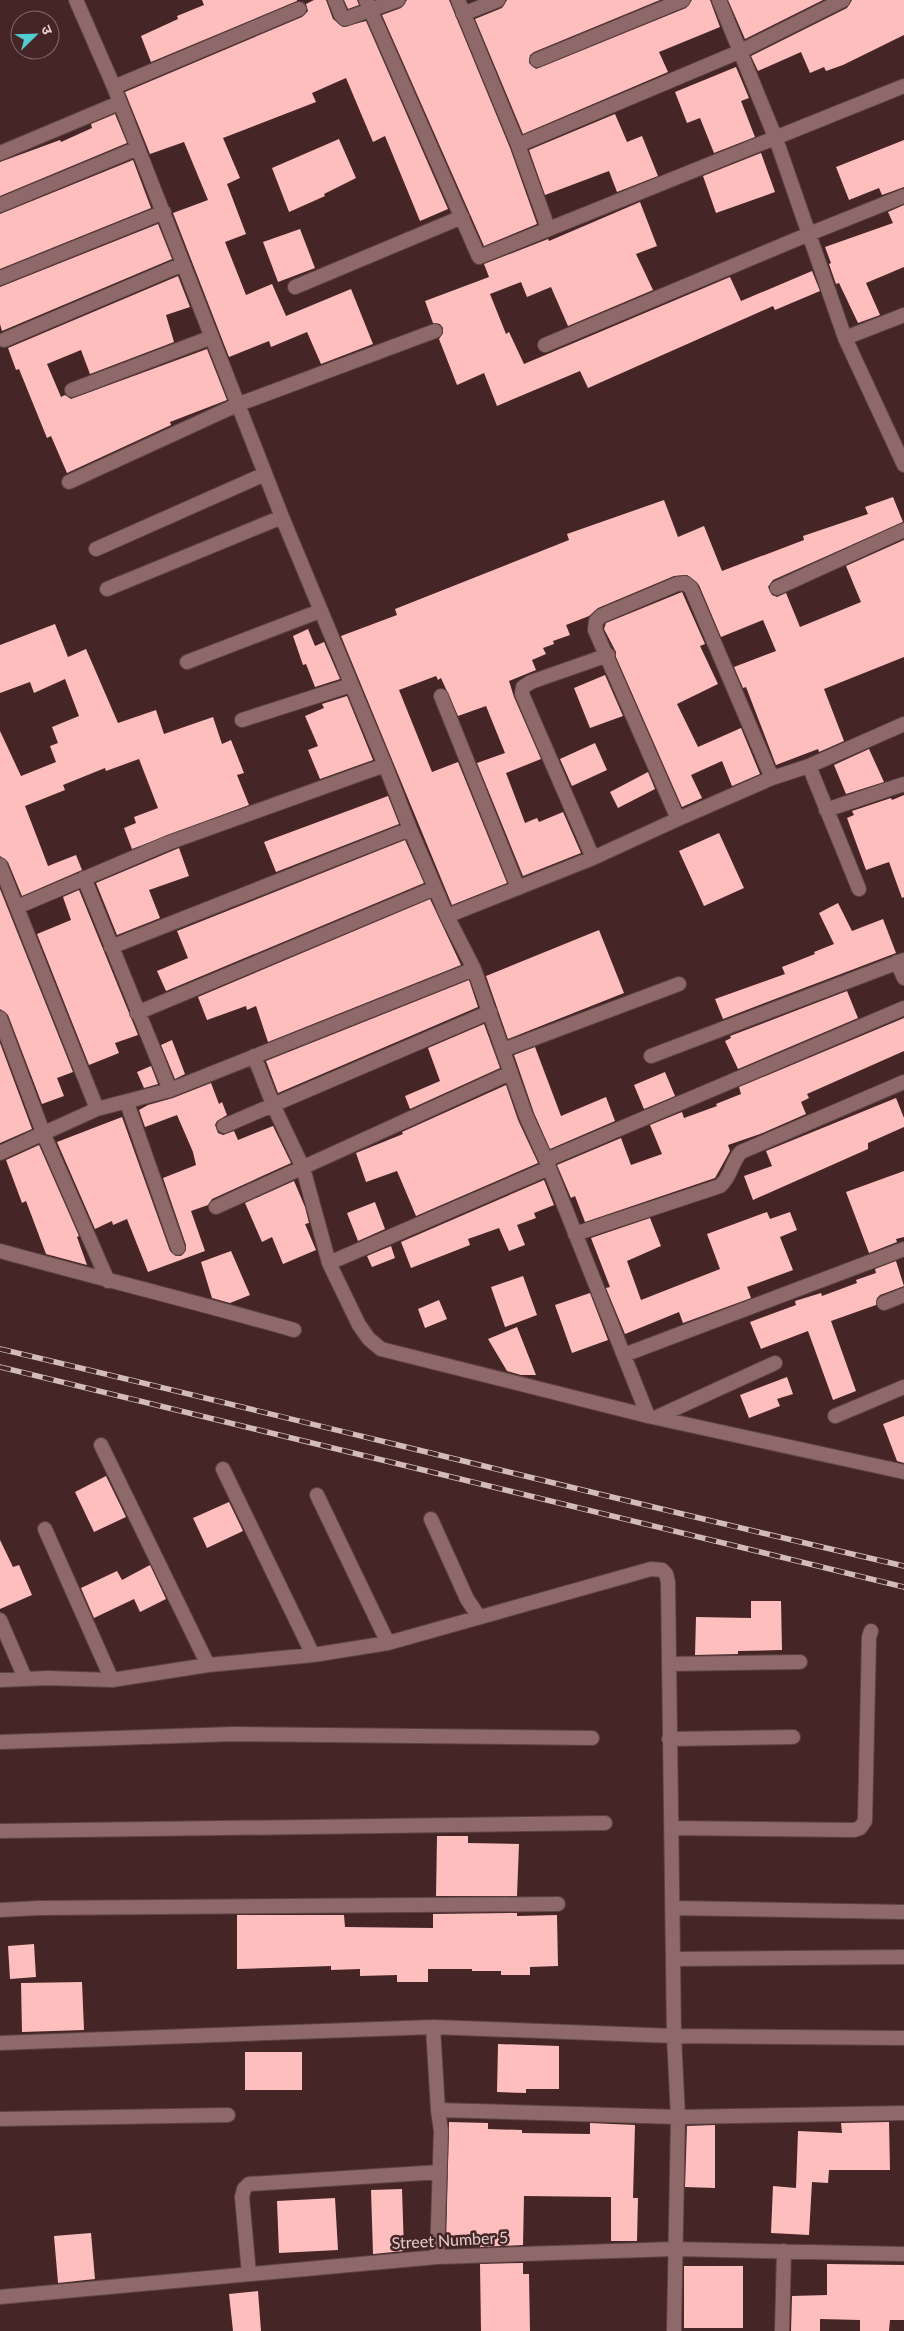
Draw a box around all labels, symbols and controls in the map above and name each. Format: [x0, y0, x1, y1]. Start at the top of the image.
north arrow [10, 10, 60, 60]
text: उ [38, 23, 57, 38]
street label: Street Number 5 [391, 2227, 509, 2252]

